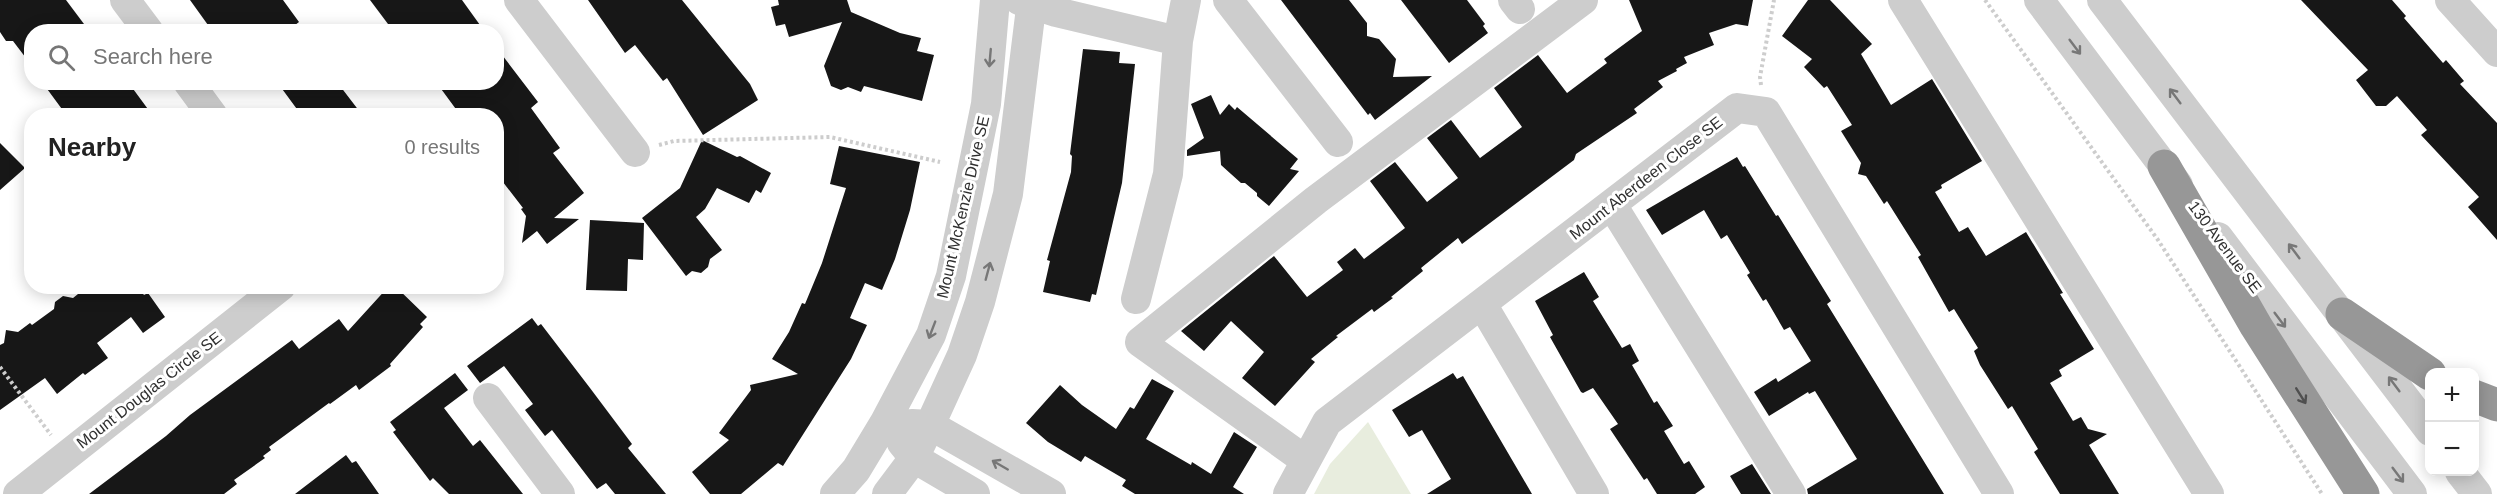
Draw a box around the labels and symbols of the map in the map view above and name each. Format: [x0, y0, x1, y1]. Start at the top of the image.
one-way arrow [2068, 38, 2081, 54]
one-way arrow [984, 48, 995, 68]
one-way arrow [2169, 88, 2182, 104]
street label: Mount Aberdeen Close SE [1566, 113, 1726, 243]
street label: Mount McKenzie Drive SE [934, 114, 992, 300]
street label: 130 Avenue SE [2185, 198, 2265, 296]
one-way arrow [2287, 243, 2300, 259]
one-way arrow [983, 261, 995, 280]
one-way arrow [2274, 311, 2287, 327]
one-way arrow [926, 320, 937, 339]
street label: Mount Douglas Circle SE [73, 328, 225, 452]
one-way arrow [2388, 376, 2401, 392]
one-way arrow [2295, 388, 2307, 404]
one-way arrow [992, 459, 1009, 471]
one-way arrow [2392, 467, 2404, 483]

